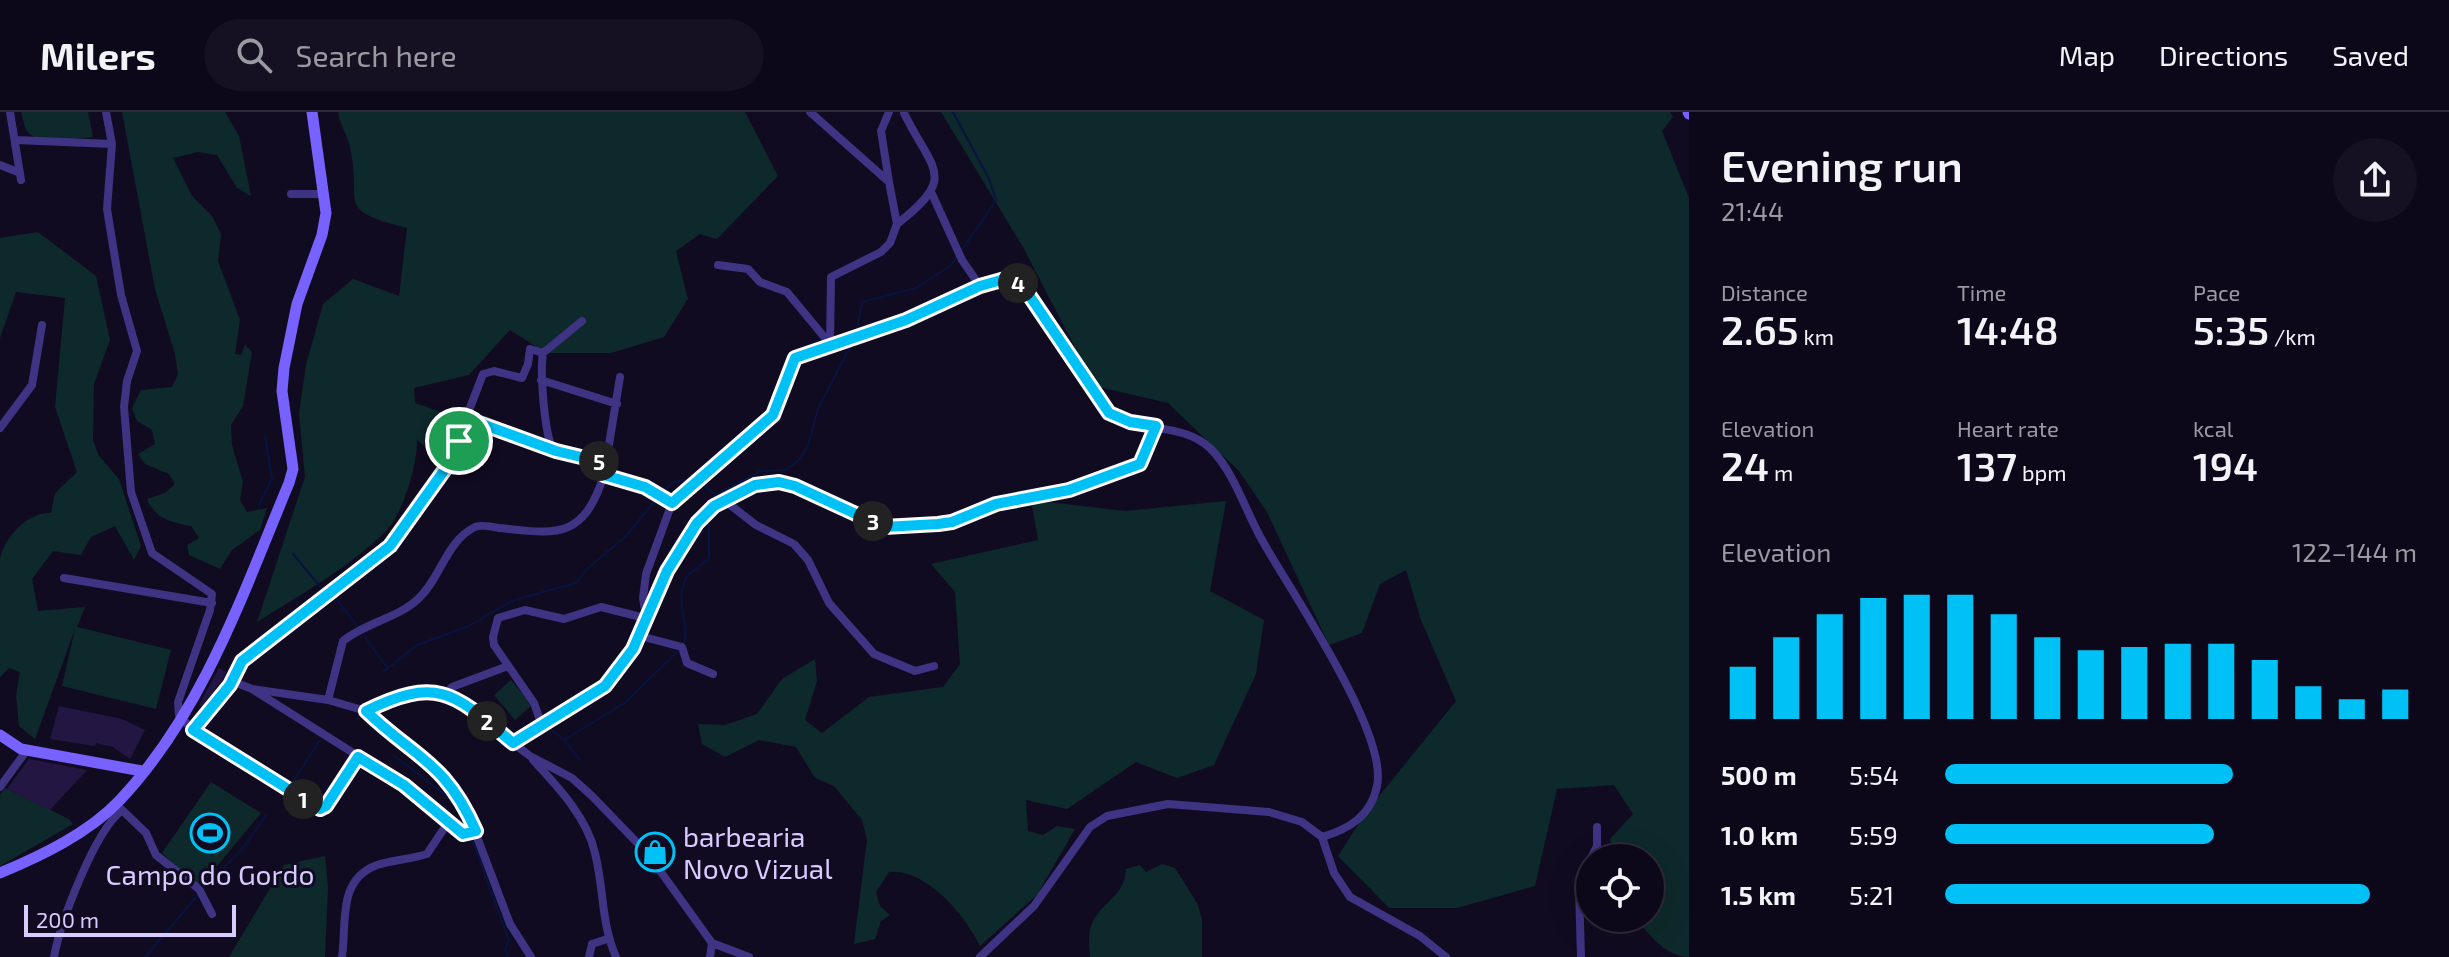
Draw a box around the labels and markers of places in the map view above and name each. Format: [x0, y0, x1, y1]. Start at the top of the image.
pin: 4 [998, 263, 1038, 303]
pin [425, 407, 493, 475]
pin: 5 [579, 441, 619, 481]
pin: 3 [853, 501, 893, 541]
pin: 2 [467, 701, 507, 741]
pin: 1 [283, 779, 323, 819]
sports icon: Campo do Gordo [189, 812, 231, 854]
place label: barbearia Novo Vizual [683, 819, 833, 885]
shop icon: barbearia Novo Vizual [634, 831, 676, 873]
place label: Campo do Gordo [106, 857, 314, 891]

